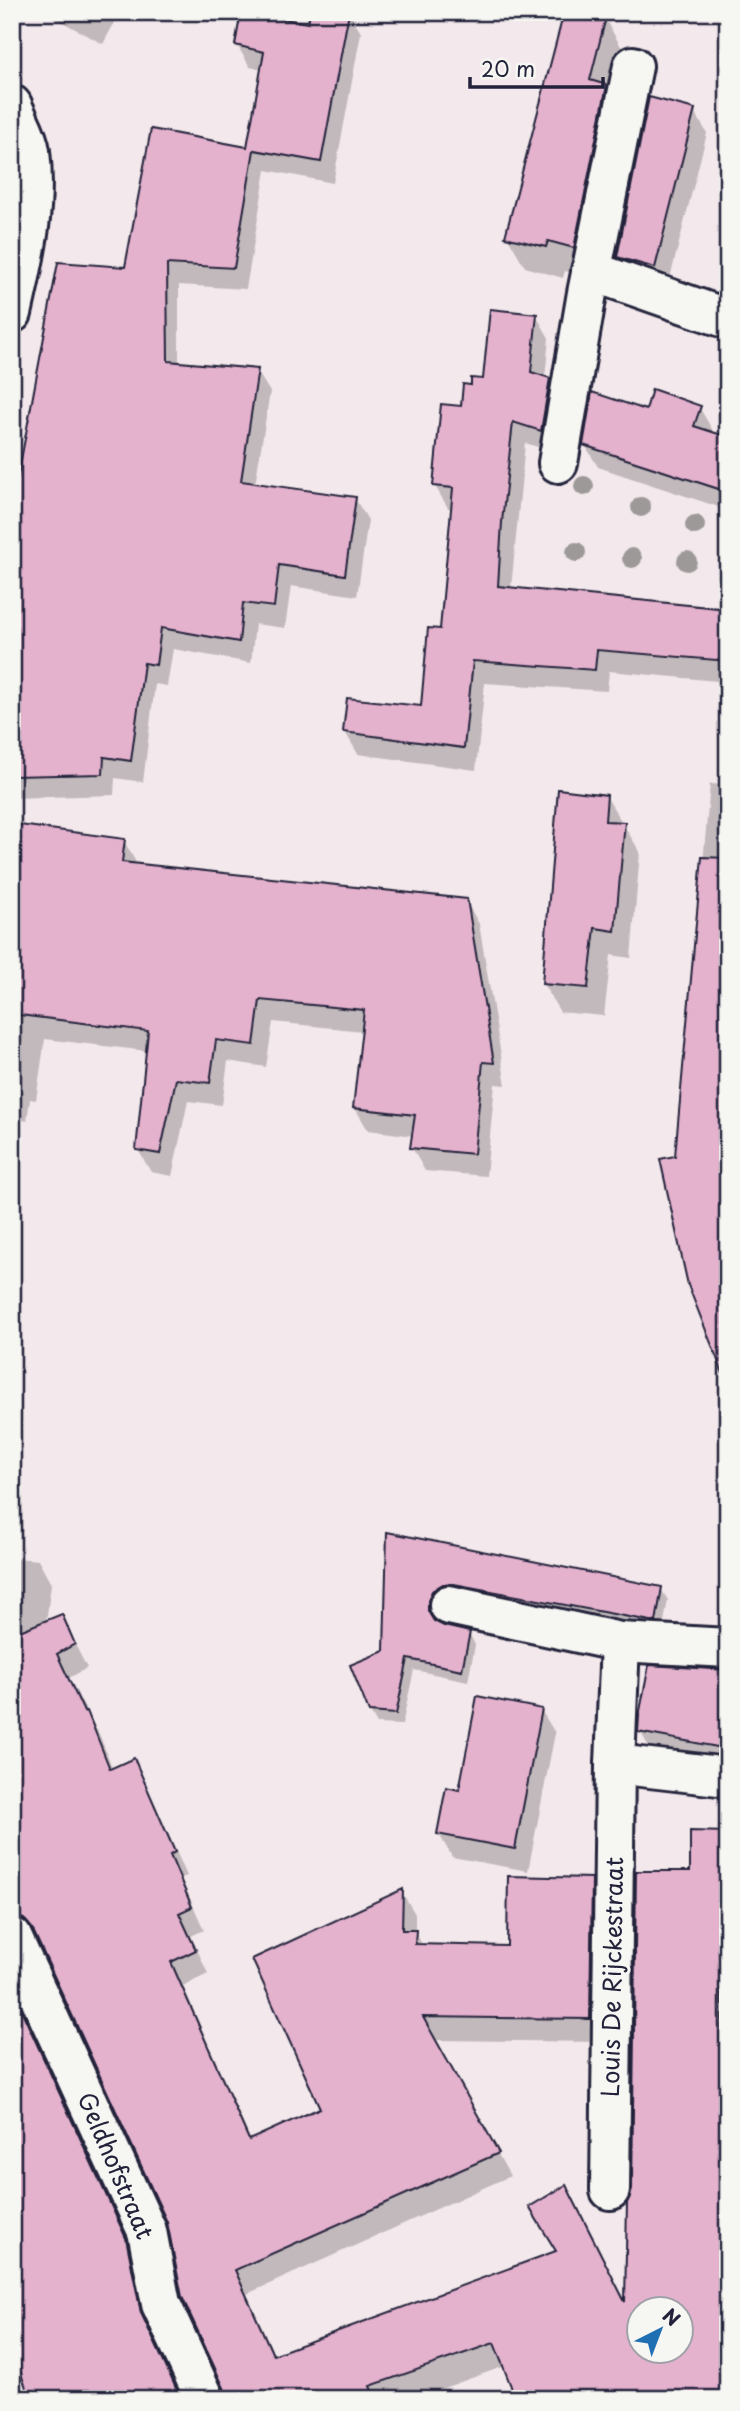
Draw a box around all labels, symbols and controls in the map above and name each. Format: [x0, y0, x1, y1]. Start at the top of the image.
scale bar [470, 46, 604, 90]
text: 20 m [481, 52, 535, 84]
street label: Louis De Rijckestraat [591, 1856, 631, 2097]
street label: Geldhofstraat [70, 2086, 164, 2244]
north arrow [624, 2296, 694, 2366]
text: N [657, 2301, 687, 2332]

